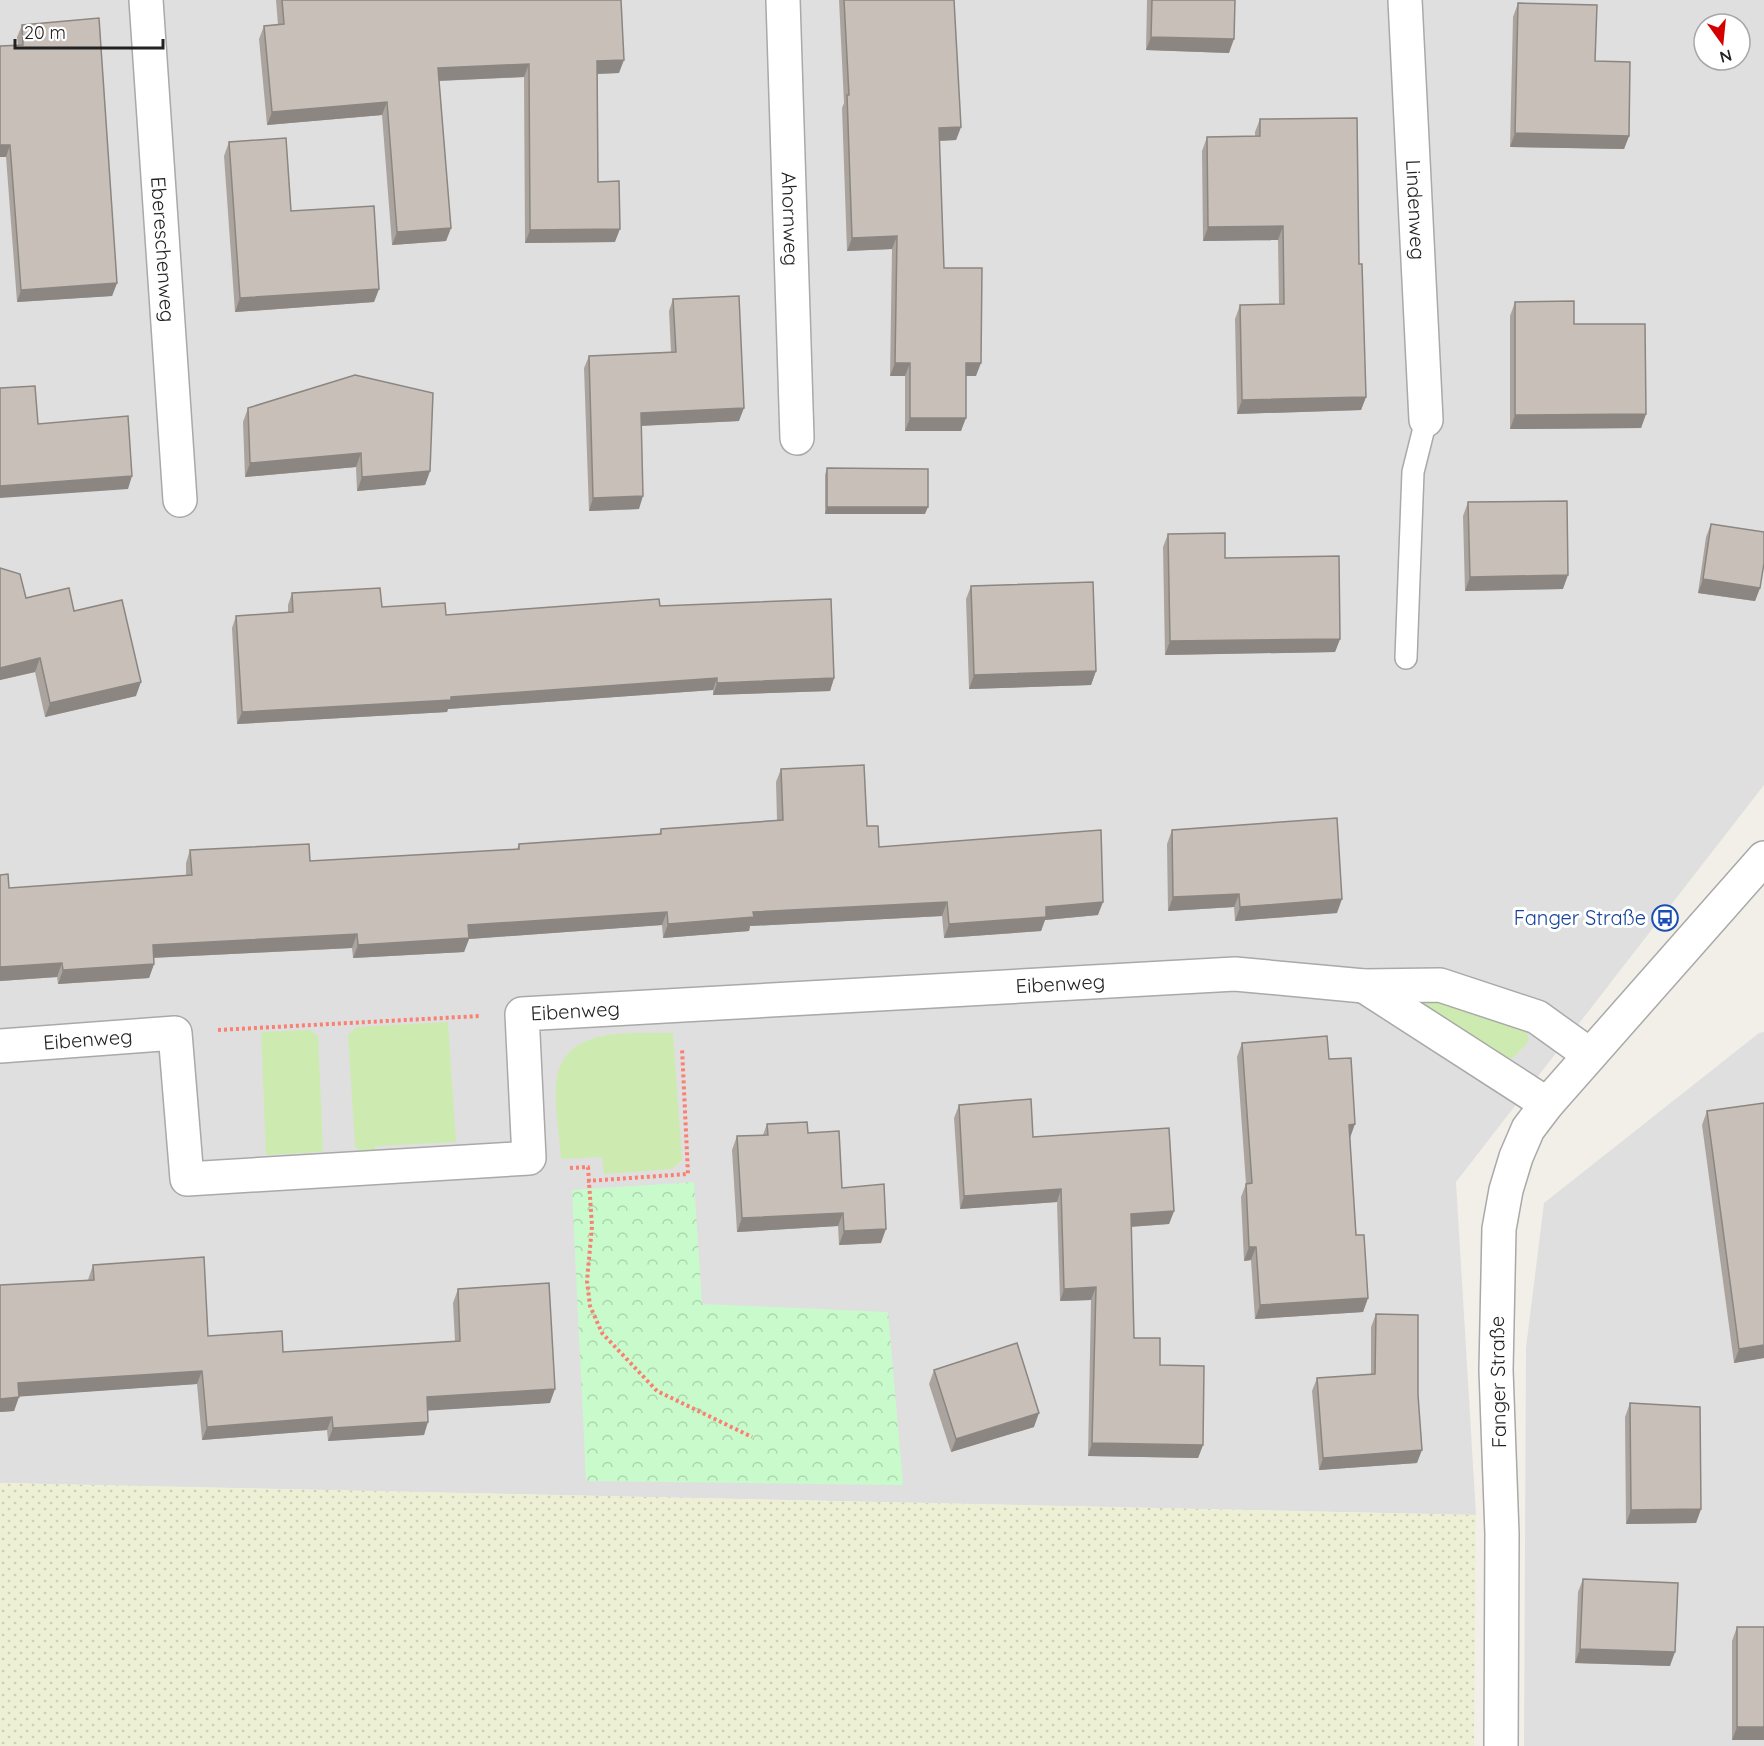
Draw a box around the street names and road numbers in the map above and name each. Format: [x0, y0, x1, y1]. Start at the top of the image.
street label: Lindenweg [1401, 159, 1431, 260]
street label: Ahornweg [776, 171, 804, 266]
street label: Ebereschenweg [146, 176, 181, 323]
street label: Eibenweg [1015, 968, 1106, 998]
street label: Eibenweg [530, 996, 620, 1026]
street label: Eibenweg [42, 1023, 133, 1055]
street label: Fanger Straße [1484, 1316, 1511, 1448]

